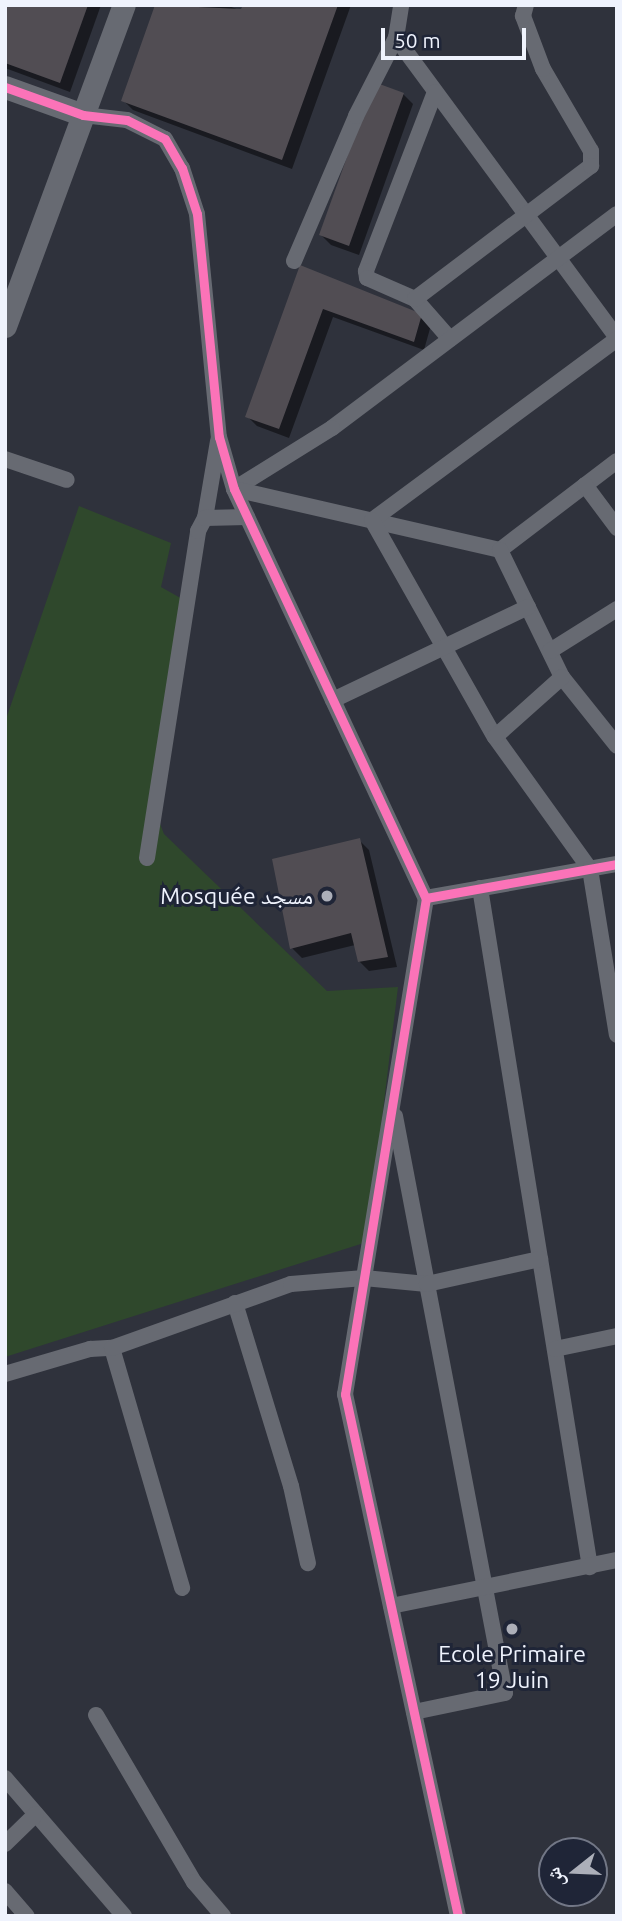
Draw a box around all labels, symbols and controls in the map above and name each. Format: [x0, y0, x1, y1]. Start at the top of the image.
scale bar [384, 14, 529, 58]
text: 50 m [394, 28, 441, 52]
place label: Mosquée مسجد [160, 882, 313, 910]
marker: Mosquée مسجد [319, 888, 335, 904]
marker: Ecole Primaire 19 Juin [504, 1621, 520, 1637]
place label: Ecole Primaire 19 Juin [438, 1640, 586, 1694]
north arrow [538, 1837, 608, 1907]
text: ش [541, 1865, 569, 1891]

